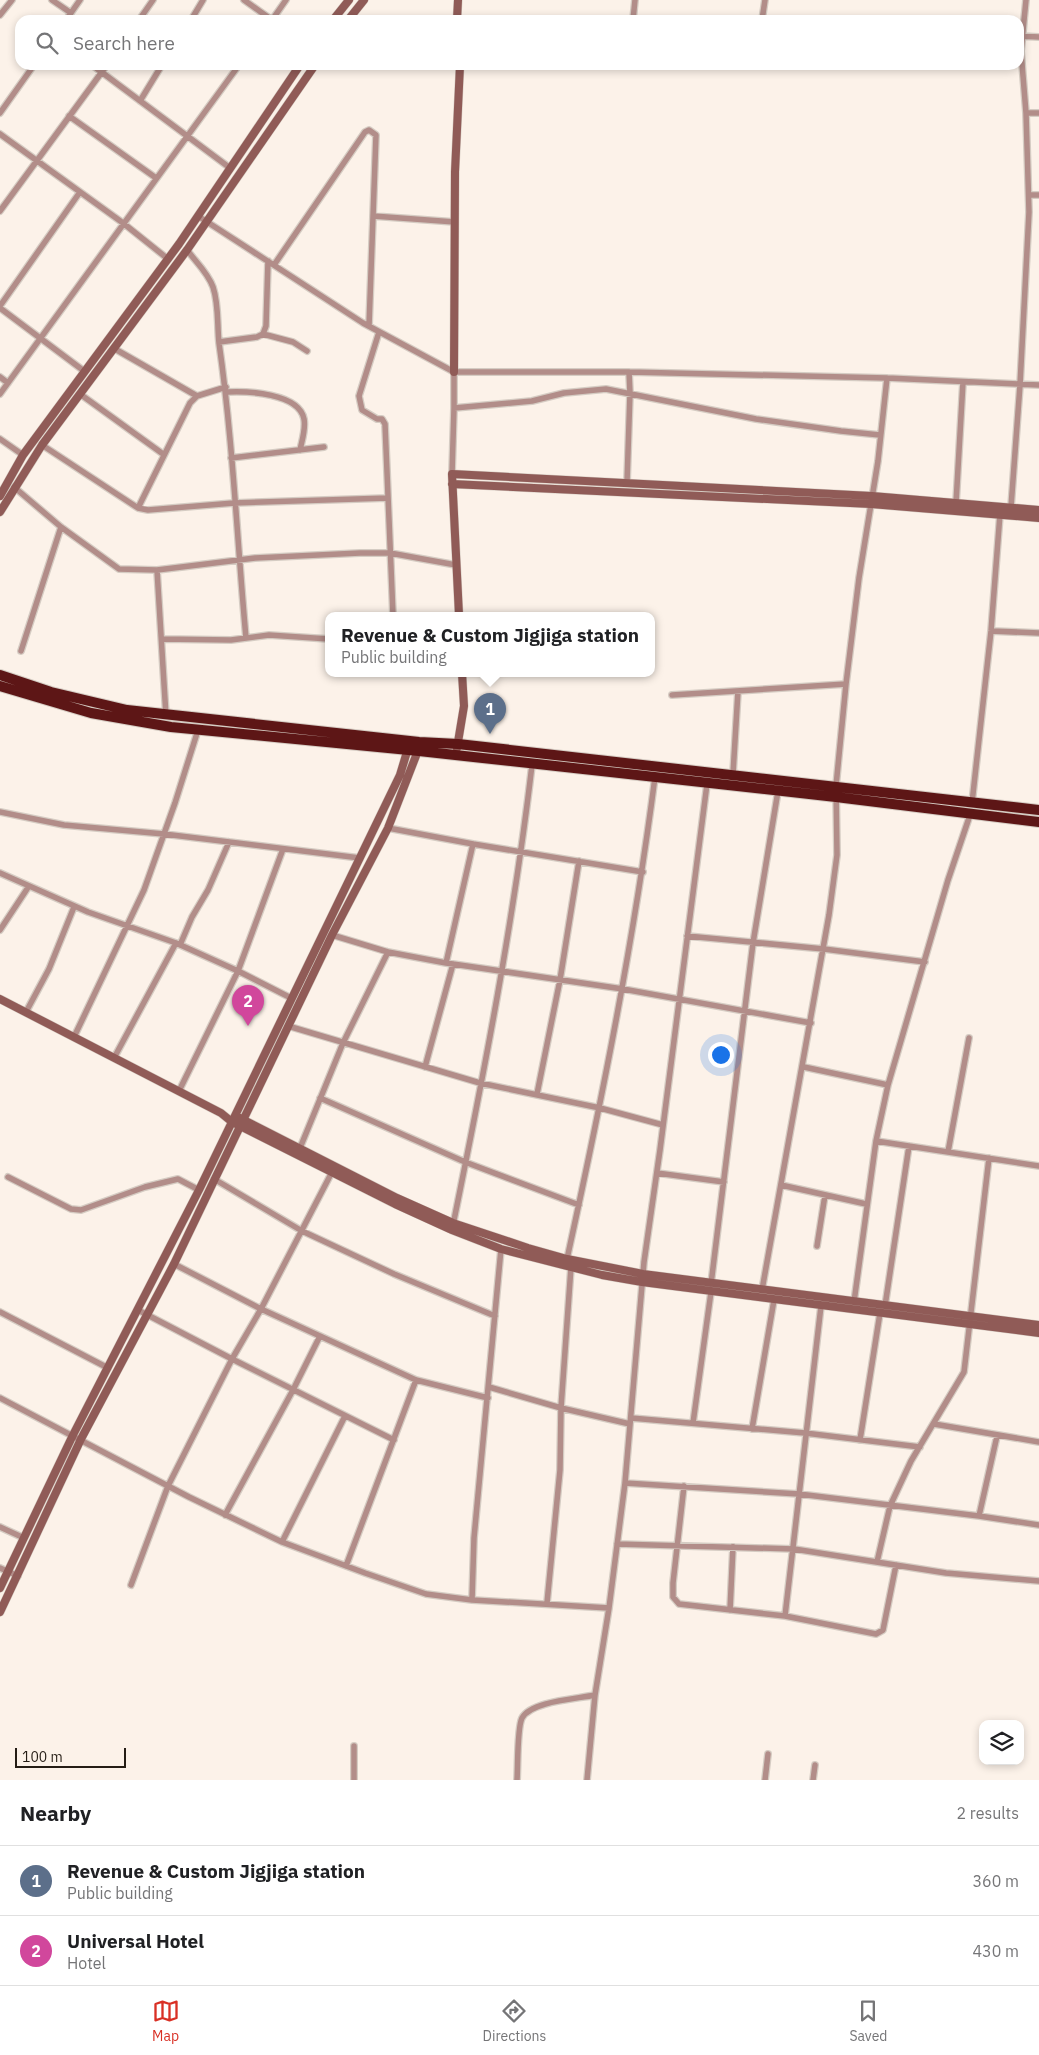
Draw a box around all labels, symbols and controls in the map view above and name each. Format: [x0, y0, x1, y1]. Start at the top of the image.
search box [15, 15, 1024, 70]
icon: search [33, 29, 61, 57]
text: Search here [73, 31, 175, 55]
popup [325, 612, 655, 677]
text: Revenue & Custom Jigjiga station [341, 623, 639, 647]
text: Public building [341, 647, 447, 667]
pin: 1 [474, 693, 506, 734]
pin: 2 [232, 985, 264, 1026]
your location [708, 1042, 734, 1068]
map controls [979, 1720, 1024, 1765]
button: layers [979, 1720, 1024, 1765]
scale bar [15, 1745, 126, 1768]
text: 100 m [22, 1748, 63, 1766]
text: Nearby [20, 1799, 91, 1827]
text: 2 results [956, 1803, 1019, 1823]
text: Revenue & Custom Jigjiga station [67, 1859, 365, 1883]
text: 1 [31, 1871, 41, 1891]
text: 360 m [972, 1871, 1019, 1891]
text: Public building [67, 1883, 173, 1903]
text: Universal Hotel [67, 1929, 204, 1953]
text: 2 [31, 1941, 41, 1961]
text: 430 m [972, 1941, 1019, 1961]
text: Hotel [67, 1953, 106, 1973]
tab: Map [152, 1997, 180, 2045]
tab: Directions [483, 1997, 546, 2045]
tab: Saved [849, 1997, 887, 2045]

